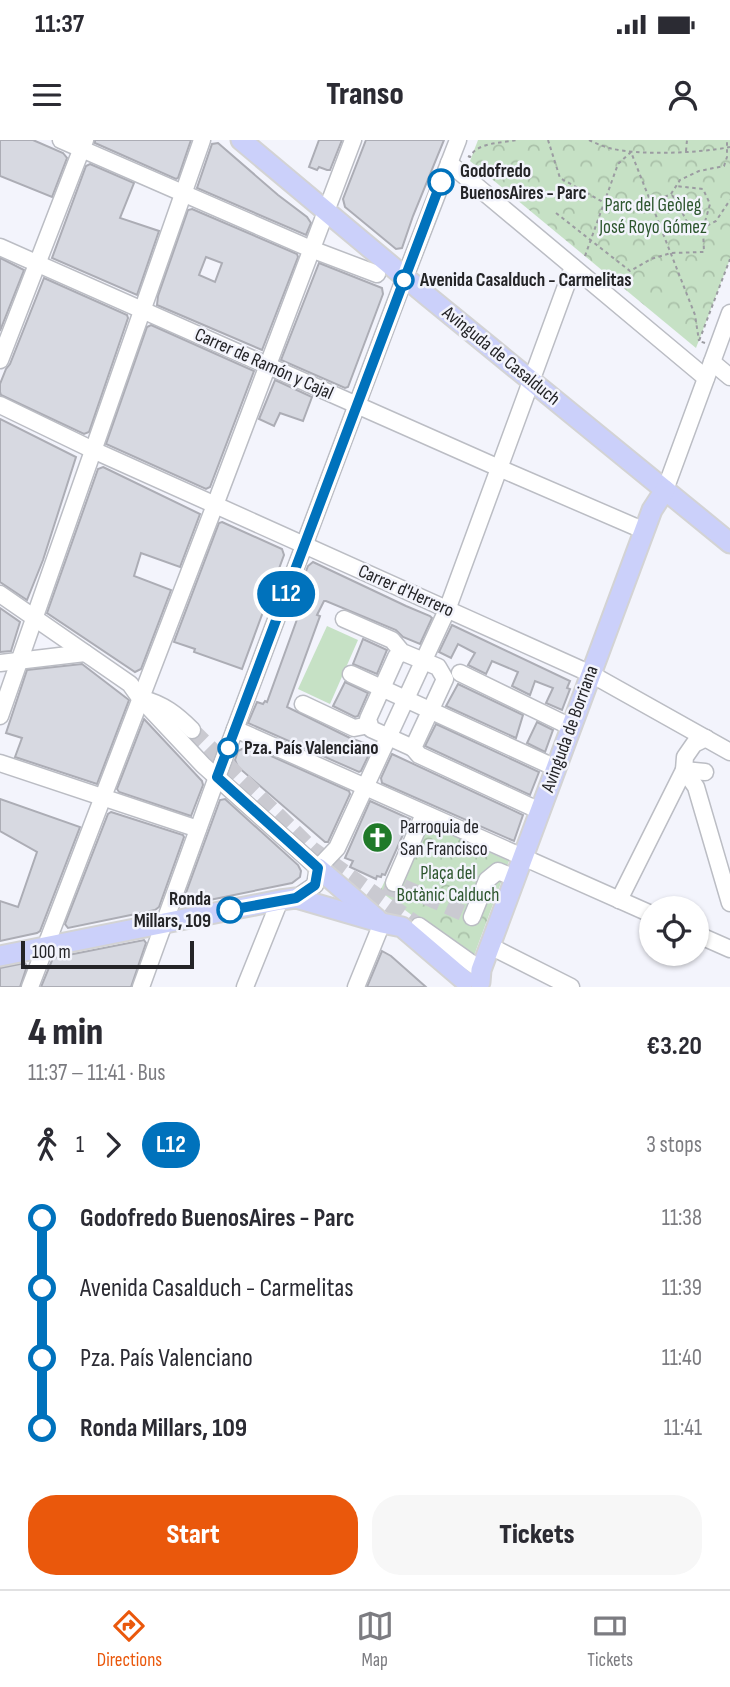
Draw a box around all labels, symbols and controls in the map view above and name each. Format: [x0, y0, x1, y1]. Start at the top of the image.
text: 11:37 [35, 9, 84, 40]
text: Transo [326, 75, 404, 114]
icon: menu [28, 76, 66, 114]
icon: person [664, 76, 702, 114]
place label: Godofredo BuenosAires - Parc [460, 160, 587, 205]
marker: Godofredo BuenosAires - Parc [428, 169, 454, 195]
park label: Parc del Geòleg José Royo Gómez [598, 194, 707, 239]
place label: Avenida Casalduch - Carmelitas [419, 269, 632, 292]
marker: Avenida Casalduch - Carmelitas [394, 270, 414, 290]
street label: Avinguda de Casalduch [437, 301, 564, 410]
street label: Carrer de Ramón y Cajal [191, 323, 337, 405]
street label: Carrer d'Herrero [355, 560, 457, 622]
line badge: L12 [246, 571, 326, 617]
text: L12 [271, 579, 301, 608]
street label: Avinguda de Borriana [536, 663, 604, 796]
place label: Pza. País Valenciano [244, 737, 378, 760]
marker: Pza. País Valenciano [218, 738, 238, 758]
place label: Parroquia de San Francisco [400, 816, 488, 861]
church icon: Parroquia de San Francisco [360, 821, 394, 855]
park label: Plaça del Botànic Calduch [397, 862, 499, 907]
place label: Ronda Millars, 109 [134, 888, 211, 933]
map controls [639, 896, 709, 966]
button: locate [639, 896, 709, 966]
marker: Ronda Millars, 109 [217, 897, 243, 923]
scale bar [21, 938, 194, 970]
text: 100 m [32, 941, 71, 964]
text: 4 min [28, 1010, 103, 1055]
text: €3.20 [646, 1031, 702, 1062]
text: 11:37 – 11:41 · Bus [28, 1059, 166, 1087]
icon: walk [28, 1126, 66, 1164]
icon: forward [94, 1126, 132, 1164]
text: L12 [156, 1130, 186, 1159]
text: 1 [76, 1131, 84, 1159]
text: 3 stops [646, 1131, 702, 1159]
text: Godofredo BuenosAires - Parc [80, 1203, 354, 1234]
text: 11:38 [662, 1204, 702, 1232]
text: Avenida Casalduch - Carmelitas [80, 1273, 354, 1304]
text: 11:39 [662, 1274, 702, 1302]
text: Pza. País Valenciano [80, 1343, 253, 1374]
text: 11:40 [662, 1344, 702, 1372]
text: Ronda Millars, 109 [80, 1413, 247, 1444]
text: 11:41 [664, 1414, 702, 1442]
button: Start [28, 1495, 358, 1575]
button: Tickets [372, 1495, 702, 1575]
tab: Directions [97, 1607, 162, 1672]
tab: Map [356, 1607, 394, 1672]
tab: Tickets [587, 1607, 633, 1672]

